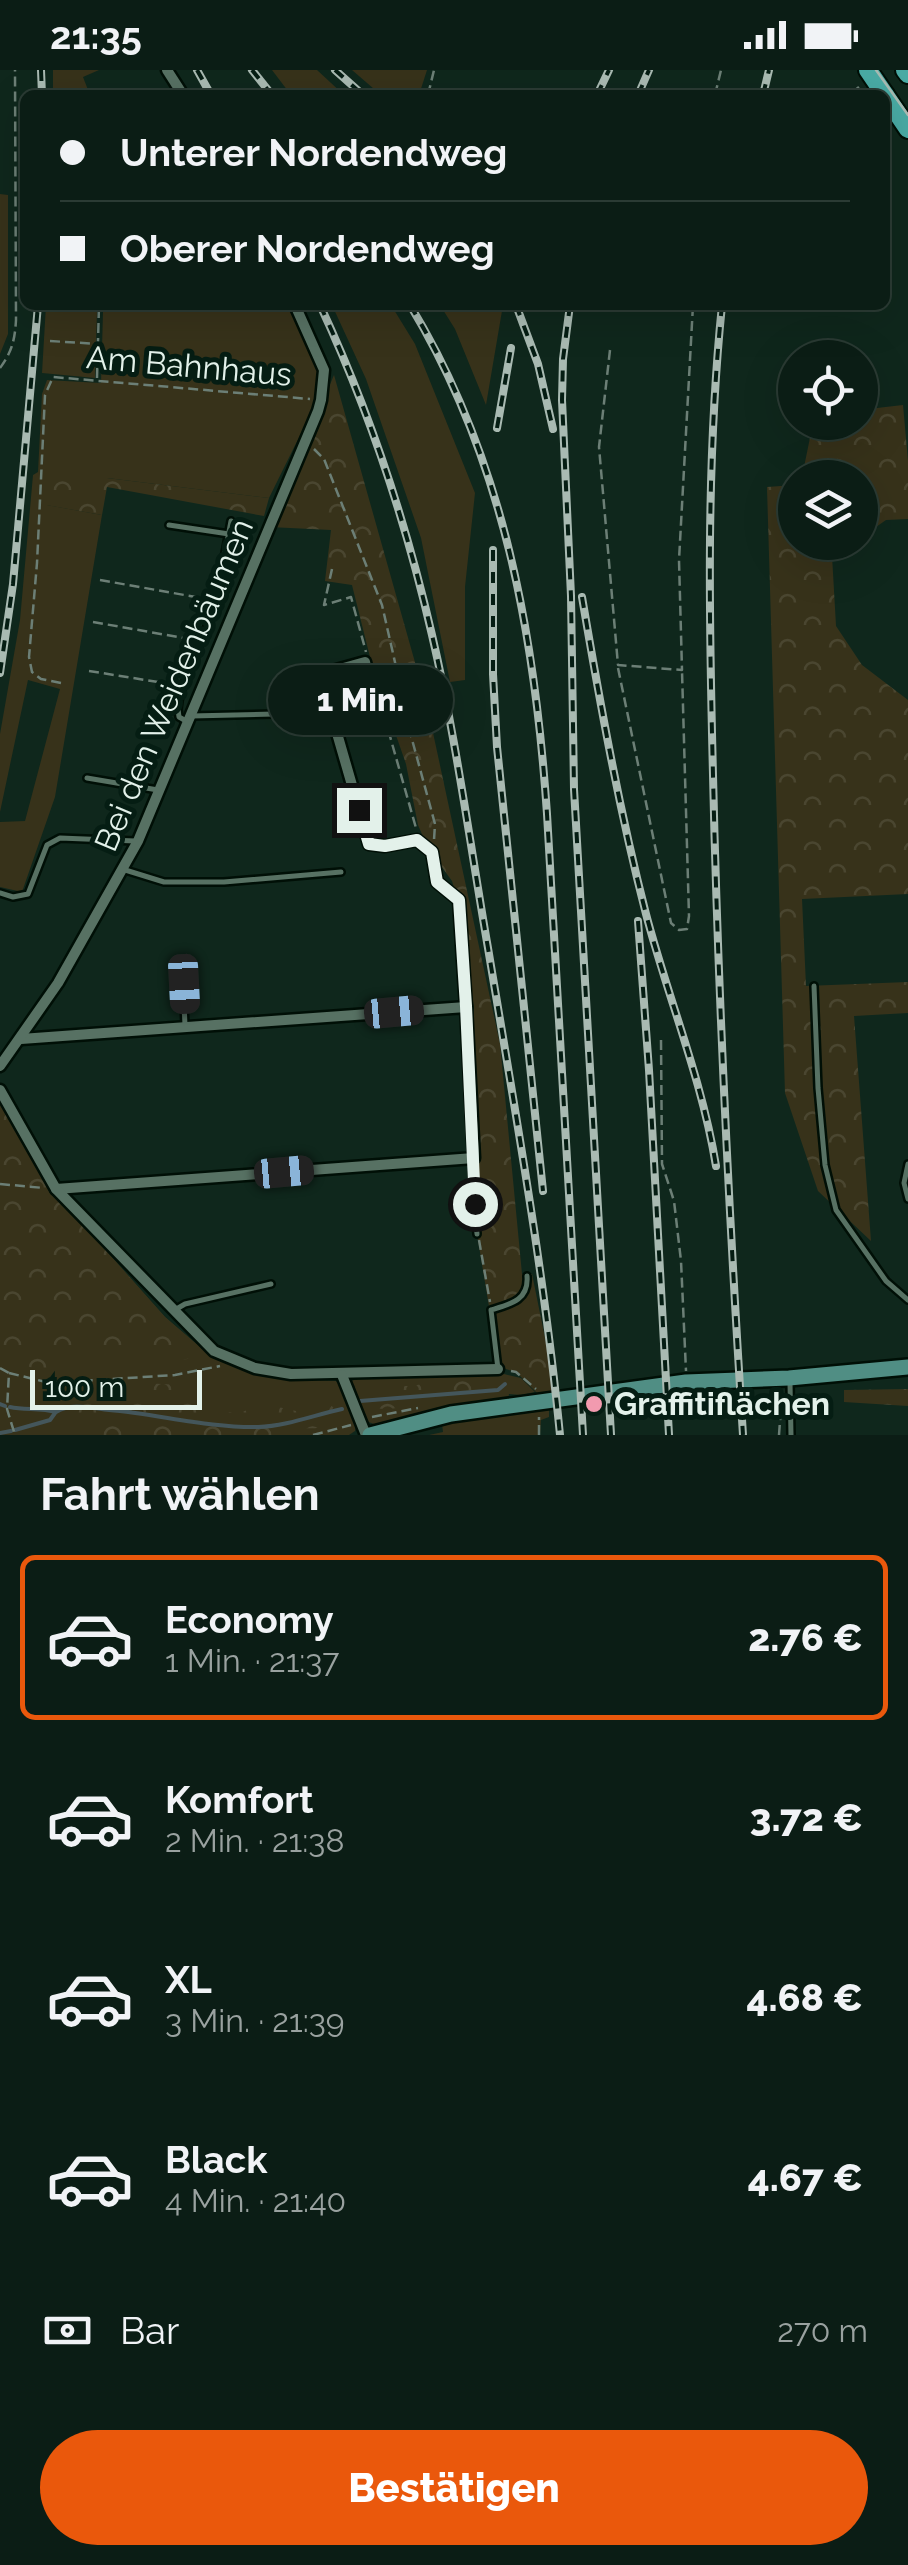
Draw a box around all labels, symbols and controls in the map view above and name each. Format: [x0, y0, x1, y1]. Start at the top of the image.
text: 21:35 [50, 13, 142, 58]
text: Unterer Nordendweg [120, 130, 507, 175]
text: Oberer Nordendweg [120, 226, 495, 271]
street label: Am Bahnhaus [85, 338, 293, 393]
map controls [778, 340, 878, 560]
button: locate [778, 340, 878, 440]
button: layers [778, 460, 878, 560]
street label: Bei den Weidenbäumen [87, 513, 260, 856]
callout: 1 Min. [266, 665, 452, 735]
text: 1 Min. [317, 681, 404, 718]
route end [337, 788, 382, 833]
car [167, 953, 201, 1015]
car [363, 994, 425, 1030]
car [253, 1154, 315, 1190]
route start [453, 1182, 498, 1227]
scale bar [30, 1365, 202, 1410]
text: 100 m [45, 1371, 124, 1404]
place label: Graffitiflächen [614, 1385, 830, 1422]
marker: Graffitiflächen [583, 1393, 605, 1415]
text: Fahrt wählen [40, 1468, 320, 1521]
icon: car [45, 1593, 135, 1683]
text: Economy [165, 1597, 334, 1642]
text: 2.76 € [748, 1615, 863, 1660]
text: 1 Min. · 21:37 [165, 1642, 339, 1679]
icon: car [45, 1773, 135, 1863]
text: Komfort [165, 1777, 314, 1822]
text: 3.72 € [750, 1795, 863, 1840]
text: 2 Min. · 21:38 [165, 1822, 344, 1859]
icon: car [45, 1953, 135, 2043]
text: XL [165, 1957, 212, 2002]
text: 4.68 € [747, 1975, 863, 2020]
text: 3 Min. · 21:39 [165, 2002, 345, 2039]
icon: car [45, 2133, 135, 2223]
text: Black [165, 2137, 267, 2182]
text: 4.67 € [748, 2155, 863, 2200]
text: 4 Min. · 21:40 [165, 2182, 346, 2219]
icon: cash [40, 2303, 95, 2358]
text: Bar [120, 2308, 179, 2353]
text: 270 m [777, 2312, 868, 2349]
button: Bestätigen [40, 2430, 868, 2545]

